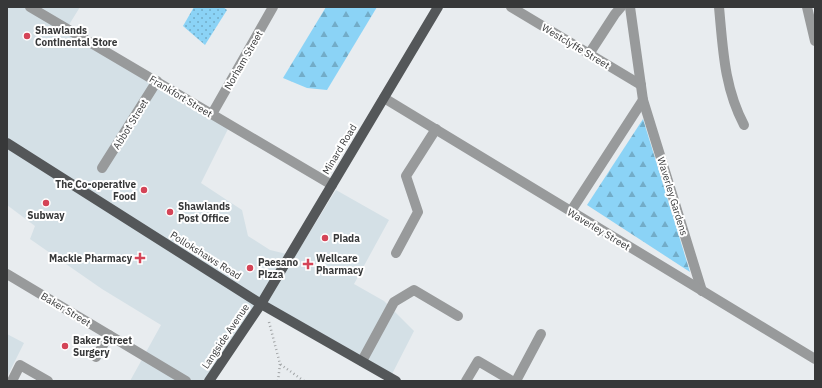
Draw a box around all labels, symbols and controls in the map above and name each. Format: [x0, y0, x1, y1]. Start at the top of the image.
street label: Westclyffe Street [539, 21, 612, 72]
place label: Shawlands Continental Store [35, 24, 118, 49]
street label: Norham Street [221, 28, 266, 92]
marker: Shawlands Continental Store [22, 31, 32, 41]
street label: Frankfort Street [147, 73, 215, 121]
street label: Abbot Street [110, 96, 151, 152]
street label: Minard Road [319, 122, 360, 177]
street label: Waverley Gardens [654, 155, 691, 237]
place label: The Co-operative Food [55, 178, 136, 203]
marker: The Co-operative Food [139, 185, 149, 195]
marker: Subway [41, 198, 51, 208]
place label: Shawlands Post Office [178, 200, 230, 225]
street label: Waverley Street [565, 206, 633, 254]
marker: Shawlands Post Office [165, 207, 175, 217]
place label: Subway [27, 209, 65, 222]
street label: Pollokshaws Road [168, 228, 244, 282]
place label: Piada [333, 232, 360, 245]
marker: Piada [320, 233, 330, 243]
place label: Mackie Pharmacy [49, 252, 133, 265]
place label: Wellcare Pharmacy [316, 252, 364, 277]
marker: Mackie Pharmacy [135, 253, 145, 263]
place label: Paesano Pizza [258, 256, 298, 281]
marker: Wellcare Pharmacy [303, 259, 313, 269]
marker: Paesano Pizza [245, 263, 255, 273]
street label: Baker Street [38, 289, 93, 330]
street label: Langside Avenue [199, 301, 252, 371]
place label: Baker Street Surgery [73, 334, 132, 359]
marker: Baker Street Surgery [60, 341, 70, 351]

